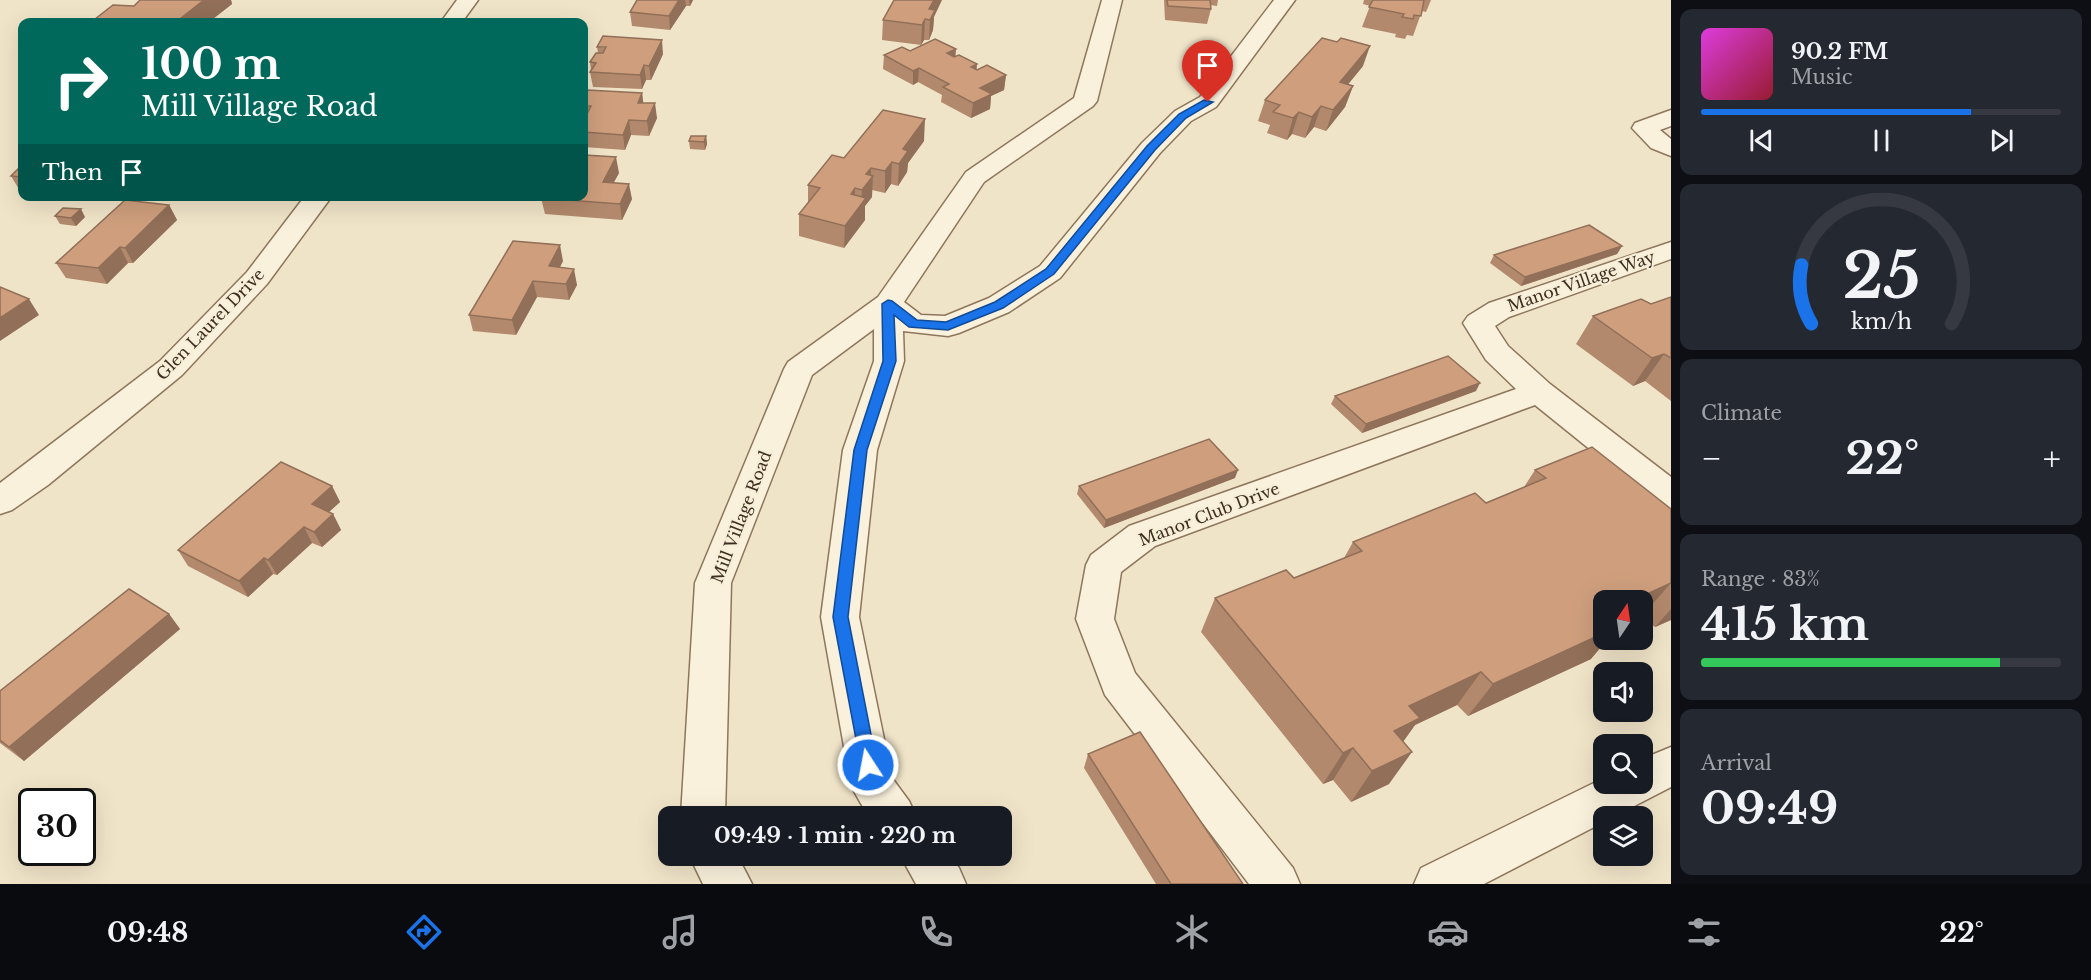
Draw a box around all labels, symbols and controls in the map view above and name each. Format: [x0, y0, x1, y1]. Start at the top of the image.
text: 100 m [141, 38, 280, 90]
text: 90.2 FM [1791, 38, 1888, 65]
pin [1182, 40, 1233, 102]
icon: right [42, 42, 120, 120]
icon: arrive [1191, 49, 1224, 82]
text: Music [1791, 65, 1852, 89]
text: Mill Village Road [141, 90, 378, 123]
icon: previous [1745, 124, 1778, 157]
icon: pause [1865, 124, 1898, 157]
icon: next [1985, 124, 2018, 157]
icon: arrive [115, 156, 148, 189]
text: Then [42, 159, 103, 186]
text: 25 [1842, 237, 1920, 315]
street label: Manor Village Way [1505, 246, 1658, 316]
street label: Glen Laurel Drive [152, 264, 268, 384]
text: km/h [1851, 308, 1912, 335]
text: Climate [1701, 401, 1782, 425]
text: 22° [1846, 430, 1919, 486]
text: − [1701, 438, 1722, 479]
text: + [2043, 438, 2061, 479]
street label: Mill Village Road [707, 448, 776, 586]
street label: Manor Club Drive [1136, 478, 1282, 550]
text: Range · 83% [1701, 567, 1820, 591]
north arrow [1593, 590, 1653, 650]
map controls [1593, 590, 1653, 866]
text: 415 km [1701, 596, 1869, 652]
button: sound [1593, 662, 1653, 722]
position arrow [836, 733, 900, 797]
button: search [1593, 734, 1653, 794]
text: Arrival [1701, 751, 1772, 775]
text: 09:49 [1701, 780, 1838, 836]
speed limit sign: 30 [18, 788, 96, 866]
button: layers [1593, 806, 1653, 866]
text: 09:49 · 1 min · 220 m [714, 822, 956, 849]
icon: directions [403, 911, 445, 953]
icon: music [659, 911, 701, 953]
icon: phone [915, 911, 957, 953]
icon: climate [1171, 911, 1213, 953]
icon: car [1427, 911, 1469, 953]
icon: filters [1683, 911, 1725, 953]
text: 09:48 [107, 916, 188, 949]
text: 22° [1940, 916, 1984, 949]

